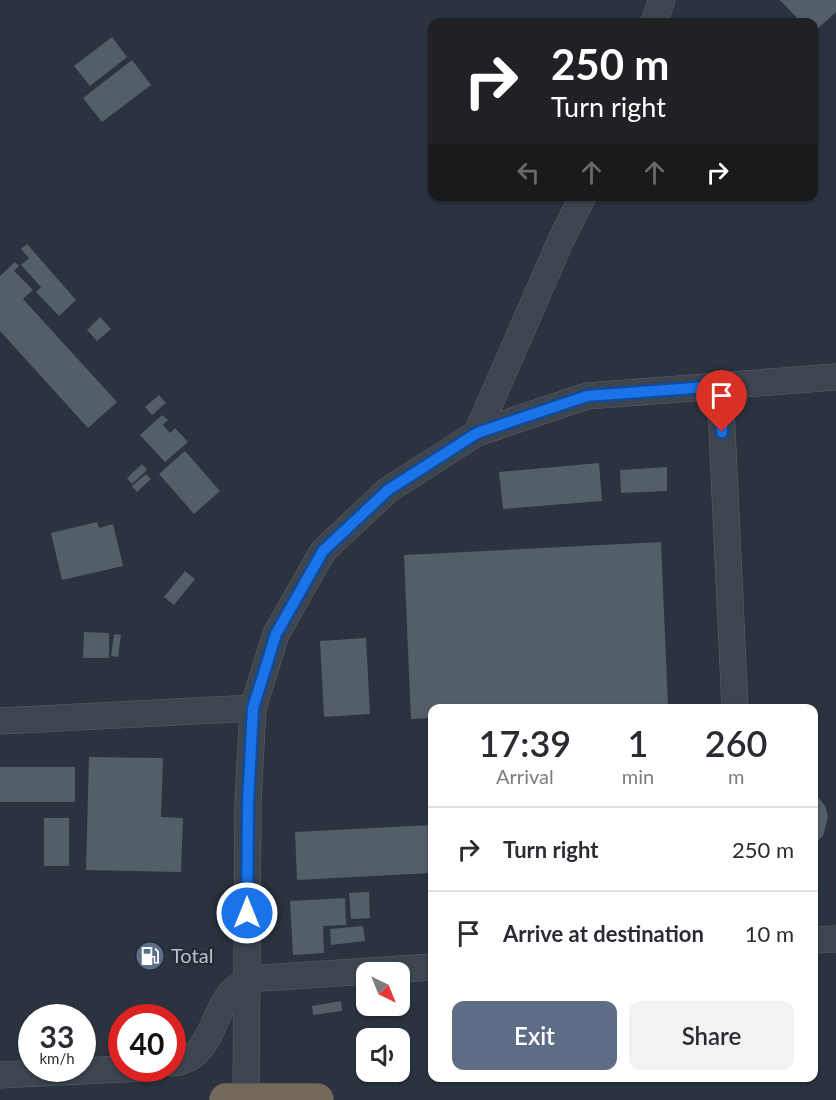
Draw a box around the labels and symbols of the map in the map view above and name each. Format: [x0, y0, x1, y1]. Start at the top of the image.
pin [696, 370, 747, 432]
position arrow [215, 881, 279, 945]
fuel station icon: Total [134, 940, 166, 972]
place label: Total [171, 943, 213, 967]
north arrow [356, 962, 410, 1016]
speed limit sign: 40 [108, 1004, 186, 1082]

